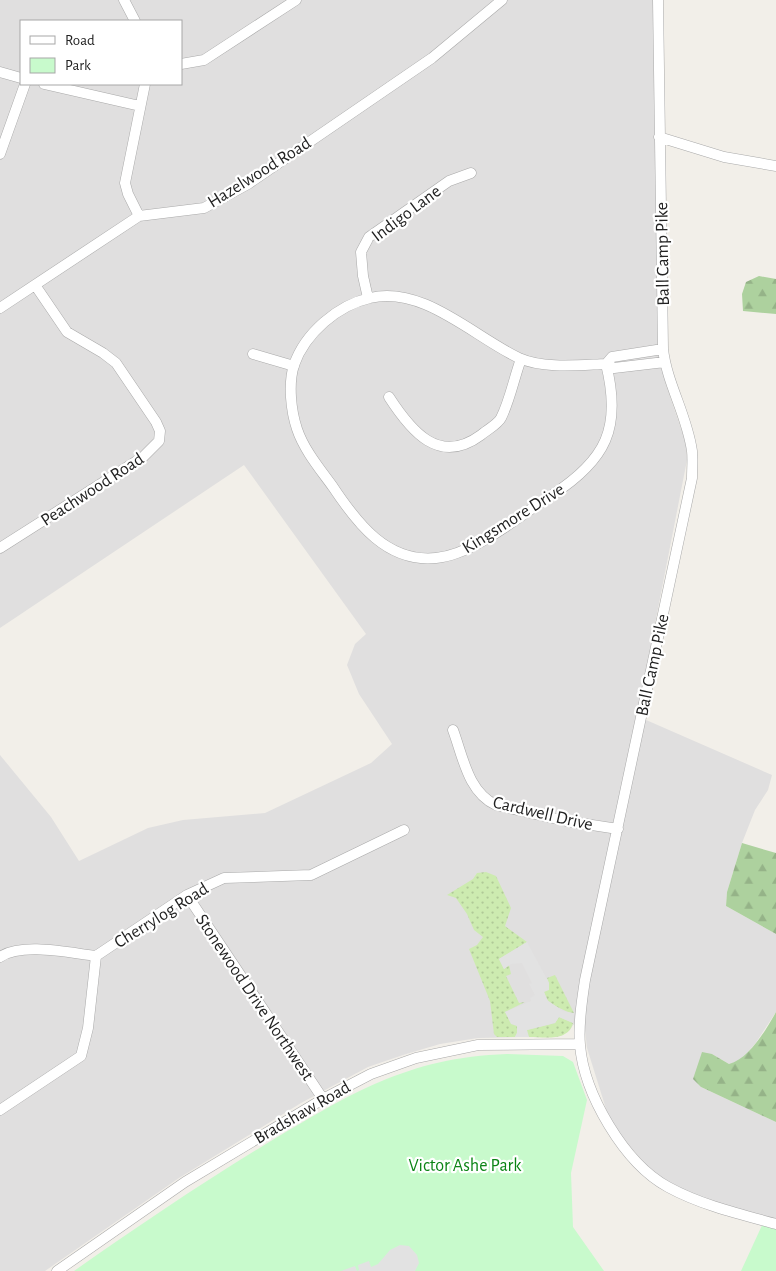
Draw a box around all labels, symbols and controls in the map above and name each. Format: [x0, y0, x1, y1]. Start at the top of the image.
legend [20, 20, 182, 85]
text: Road [65, 33, 95, 48]
text: Park [65, 58, 91, 73]
street label: Hazelwood Road [205, 134, 314, 212]
street label: Indigo Lane [369, 182, 445, 245]
street label: Ball Camp Pike [653, 202, 673, 306]
street label: Peachwood Road [38, 450, 147, 530]
street label: Kingsmore Drive [459, 480, 568, 557]
street label: Ball Camp Pike [633, 613, 673, 718]
street label: Cardwell Drive [491, 794, 595, 834]
street label: Cherrylog Road [111, 880, 212, 952]
street label: Stonewood Drive Northwest [192, 911, 317, 1084]
street label: Bradshaw Road [251, 1078, 354, 1148]
park label: Victor Ashe Park [408, 1157, 522, 1175]

